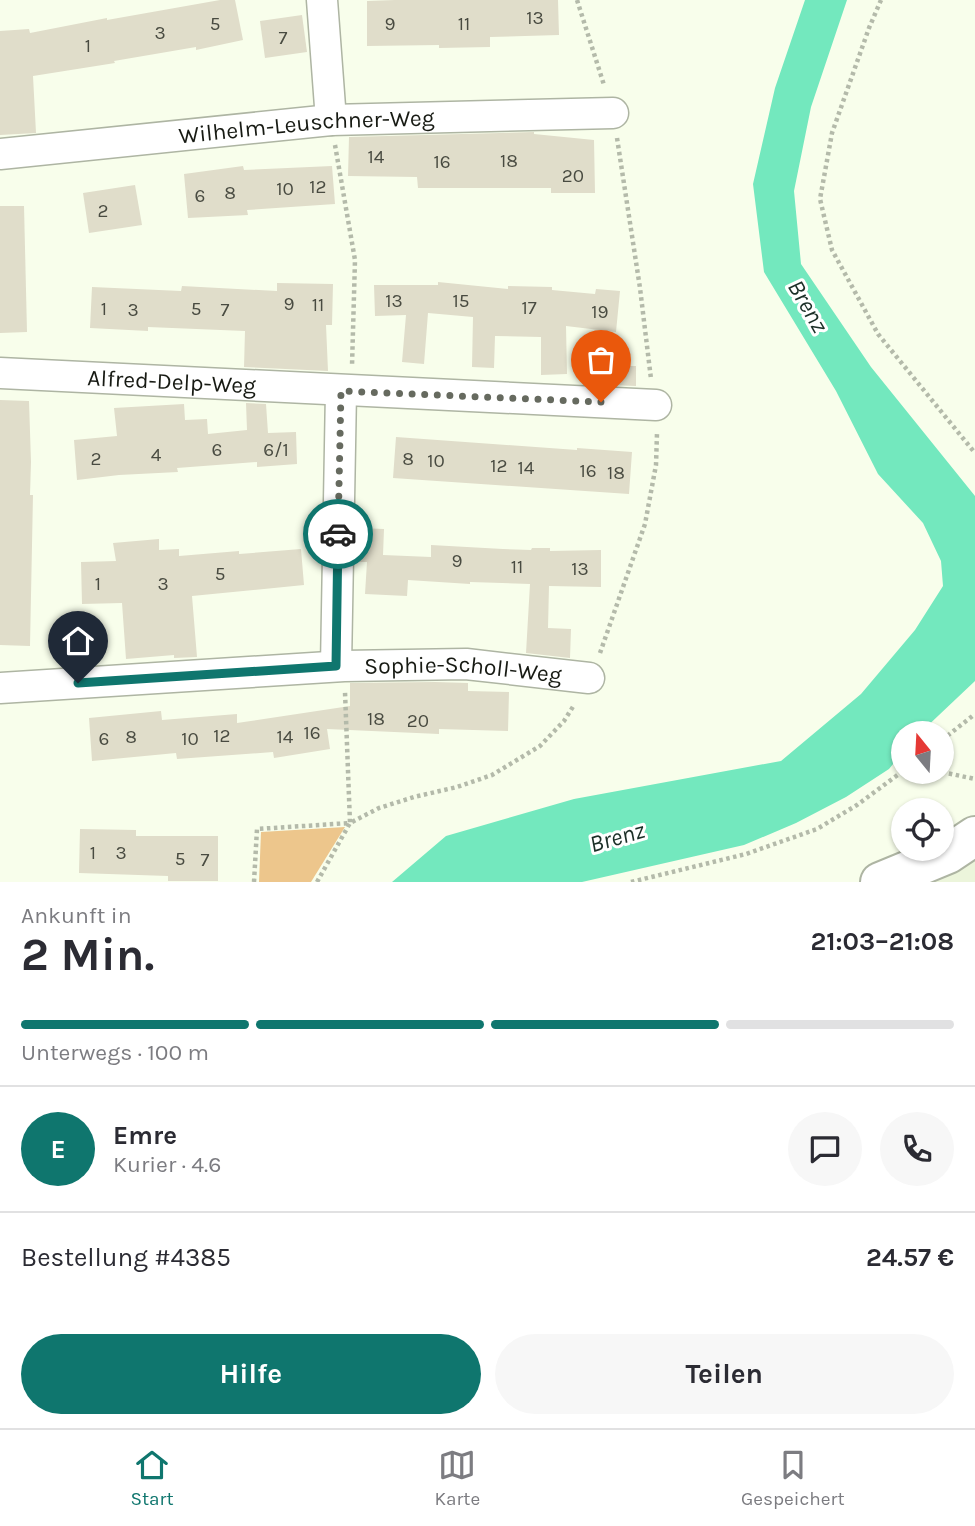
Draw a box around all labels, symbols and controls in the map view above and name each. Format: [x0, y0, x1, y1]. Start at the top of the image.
house number: 13 [526, 7, 544, 29]
house number: 5 [210, 13, 220, 35]
house number: 9 [384, 13, 396, 35]
house number: 11 [458, 13, 470, 35]
house number: 3 [154, 22, 166, 44]
house number: 7 [279, 27, 288, 49]
house number: 1 [85, 35, 91, 57]
street label: Wilhelm-Leuschner-Weg [177, 104, 435, 150]
house number: 14 [368, 146, 385, 168]
house number: 18 [500, 150, 518, 172]
house number: 16 [433, 151, 451, 173]
house number: 20 [562, 165, 584, 187]
house number: 12 [309, 176, 327, 198]
house number: 10 [276, 178, 294, 200]
house number: 8 [224, 182, 236, 204]
house number: 6 [195, 185, 205, 207]
house number: 2 [97, 200, 109, 222]
water label: Brenz [782, 275, 835, 338]
house number: 13 [385, 290, 403, 312]
house number: 15 [452, 290, 470, 312]
house number: 9 [283, 293, 295, 315]
house number: 11 [312, 294, 324, 316]
house number: 17 [521, 297, 537, 319]
house number: 1 [101, 298, 107, 320]
house number: 5 [191, 298, 201, 320]
house number: 3 [127, 299, 139, 321]
house number: 7 [221, 299, 230, 321]
house number: 19 [591, 301, 609, 323]
pin [571, 330, 631, 402]
icon: bag [582, 341, 620, 379]
street label: Alfred-Delp-Weg [87, 364, 257, 399]
house number: 6 [212, 439, 222, 461]
house number: 6/1 [263, 439, 289, 461]
house number: 4 [151, 444, 162, 466]
house number: 2 [90, 448, 102, 470]
house number: 8 [402, 448, 414, 470]
house number: 10 [427, 450, 445, 472]
house number: 12 [490, 455, 508, 477]
house number: 14 [518, 457, 535, 479]
house number: 16 [579, 460, 597, 482]
house number: 18 [607, 462, 625, 484]
courier [303, 499, 373, 569]
icon: car [319, 515, 357, 553]
house number: 9 [451, 550, 463, 572]
house number: 11 [511, 556, 523, 578]
house number: 13 [571, 558, 589, 580]
house number: 5 [215, 563, 225, 585]
house number: 1 [95, 573, 101, 595]
house number: 3 [157, 573, 169, 595]
pin [48, 611, 108, 683]
icon: home [59, 622, 97, 660]
street label: Sophie-Scholl-Weg [364, 651, 563, 689]
house number: 18 [367, 708, 385, 730]
house number: 20 [407, 710, 429, 732]
north arrow [891, 721, 954, 784]
map controls [891, 721, 954, 861]
house number: 16 [303, 722, 321, 744]
house number: 12 [213, 725, 231, 747]
house number: 8 [125, 726, 137, 748]
house number: 14 [277, 726, 294, 748]
house number: 6 [99, 728, 109, 750]
house number: 10 [181, 728, 199, 750]
button: locate [891, 798, 954, 861]
water label: Brenz [586, 816, 649, 858]
house number: 1 [90, 842, 96, 864]
house number: 3 [115, 842, 127, 864]
house number: 5 [175, 848, 185, 870]
house number: 7 [201, 849, 210, 871]
text: Ankunft in [21, 902, 132, 929]
text: 21:03–21:08 [810, 926, 954, 957]
text: 2 Min. [21, 928, 154, 982]
text: Unterwegs · 100 m [21, 1039, 209, 1066]
button: chat [788, 1112, 862, 1186]
button: phone [880, 1112, 954, 1186]
text: Emre [113, 1120, 177, 1151]
text: E [50, 1134, 66, 1165]
text: Kurier · 4.6 [113, 1151, 221, 1178]
text: Bestellung #4385 [21, 1242, 231, 1273]
text: 24.57 € [866, 1242, 954, 1273]
button: Hilfe [21, 1334, 481, 1414]
button: Teilen [495, 1334, 954, 1414]
tab: Start [130, 1446, 174, 1510]
tab: Karte [434, 1446, 480, 1510]
tab: Gespeichert [741, 1446, 845, 1510]

